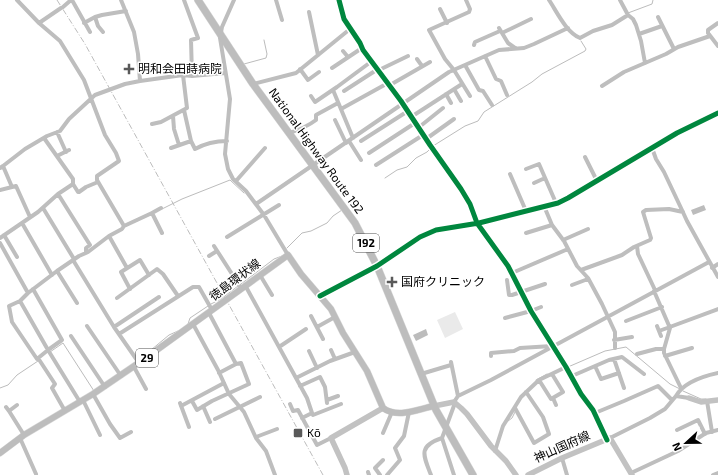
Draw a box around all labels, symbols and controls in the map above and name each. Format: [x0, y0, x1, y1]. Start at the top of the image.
place label: 明和会田蒔病院 [138, 61, 222, 75]
marker: 明和会田蒔病院 [123, 63, 135, 75]
street label: National Highway Route 192 [267, 85, 367, 216]
road number: 192 [353, 234, 379, 252]
street label: 徳島環状線 [206, 256, 263, 303]
place label: 国府クリニック [401, 274, 485, 288]
marker: 国府クリニック [386, 276, 398, 288]
road number: 29 [136, 349, 158, 367]
north arrow [666, 423, 706, 463]
place label: Kō [307, 425, 321, 439]
marker: Kō [292, 427, 304, 439]
street label: 神山国府線 [531, 427, 592, 465]
text: N [669, 441, 684, 453]

